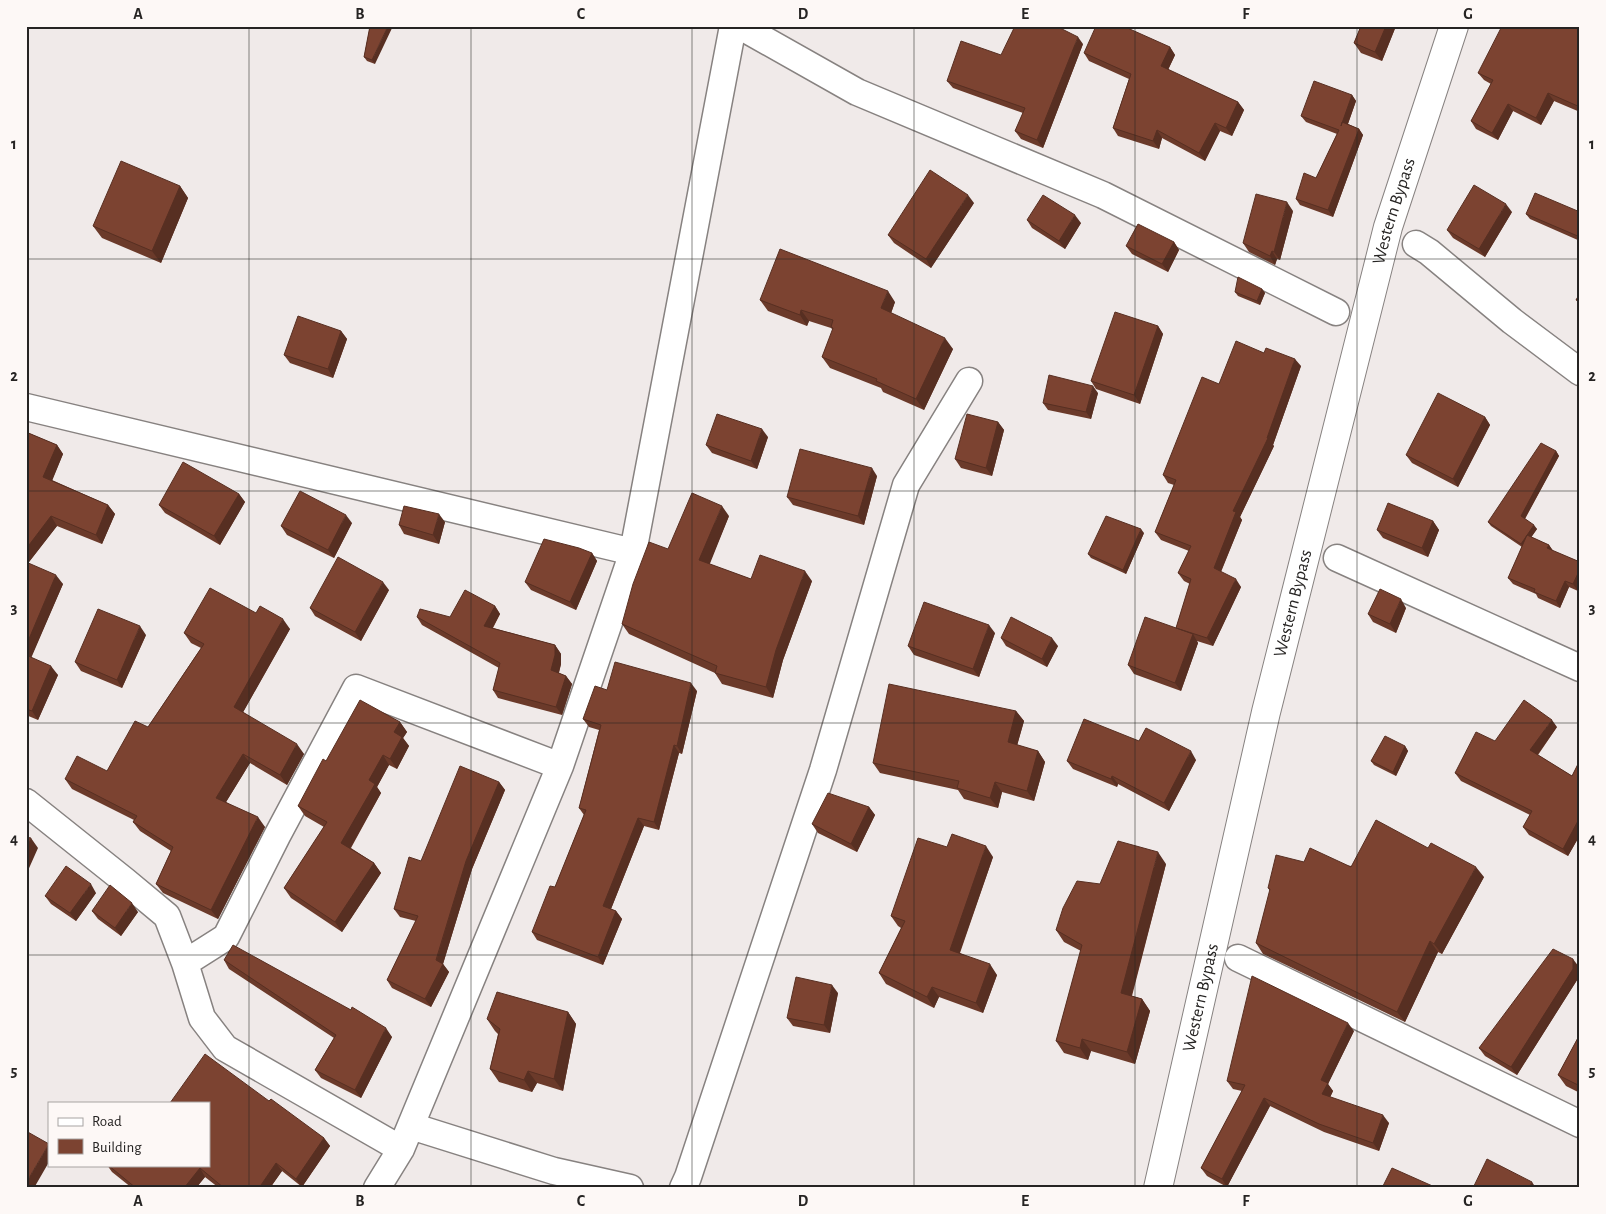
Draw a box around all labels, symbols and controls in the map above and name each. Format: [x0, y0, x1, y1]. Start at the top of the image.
text: A [133, 6, 143, 22]
text: B [355, 6, 365, 22]
text: C [577, 6, 586, 22]
text: D [798, 6, 809, 22]
text: E [1021, 6, 1029, 22]
text: F [1242, 6, 1250, 22]
text: G [1463, 6, 1473, 22]
text: 1 [11, 136, 17, 152]
text: 1 [1589, 136, 1595, 152]
street label: Western Bypass [1370, 156, 1419, 266]
text: 2 [10, 368, 18, 384]
text: 2 [1588, 368, 1596, 384]
street label: Western Bypass [1271, 548, 1315, 659]
text: 3 [11, 600, 18, 616]
text: 3 [1589, 600, 1596, 616]
text: 4 [10, 831, 18, 847]
text: 4 [1588, 831, 1596, 847]
street label: Western Bypass [1180, 942, 1222, 1054]
text: 5 [11, 1063, 18, 1079]
text: 5 [1589, 1063, 1596, 1079]
legend [48, 1102, 210, 1166]
text: Road [92, 1114, 122, 1129]
text: Building [92, 1140, 142, 1155]
text: A [133, 1193, 143, 1209]
text: B [355, 1193, 365, 1209]
text: C [577, 1193, 586, 1209]
text: D [798, 1193, 809, 1209]
text: E [1021, 1193, 1029, 1209]
text: F [1242, 1193, 1250, 1209]
text: G [1463, 1193, 1473, 1209]

